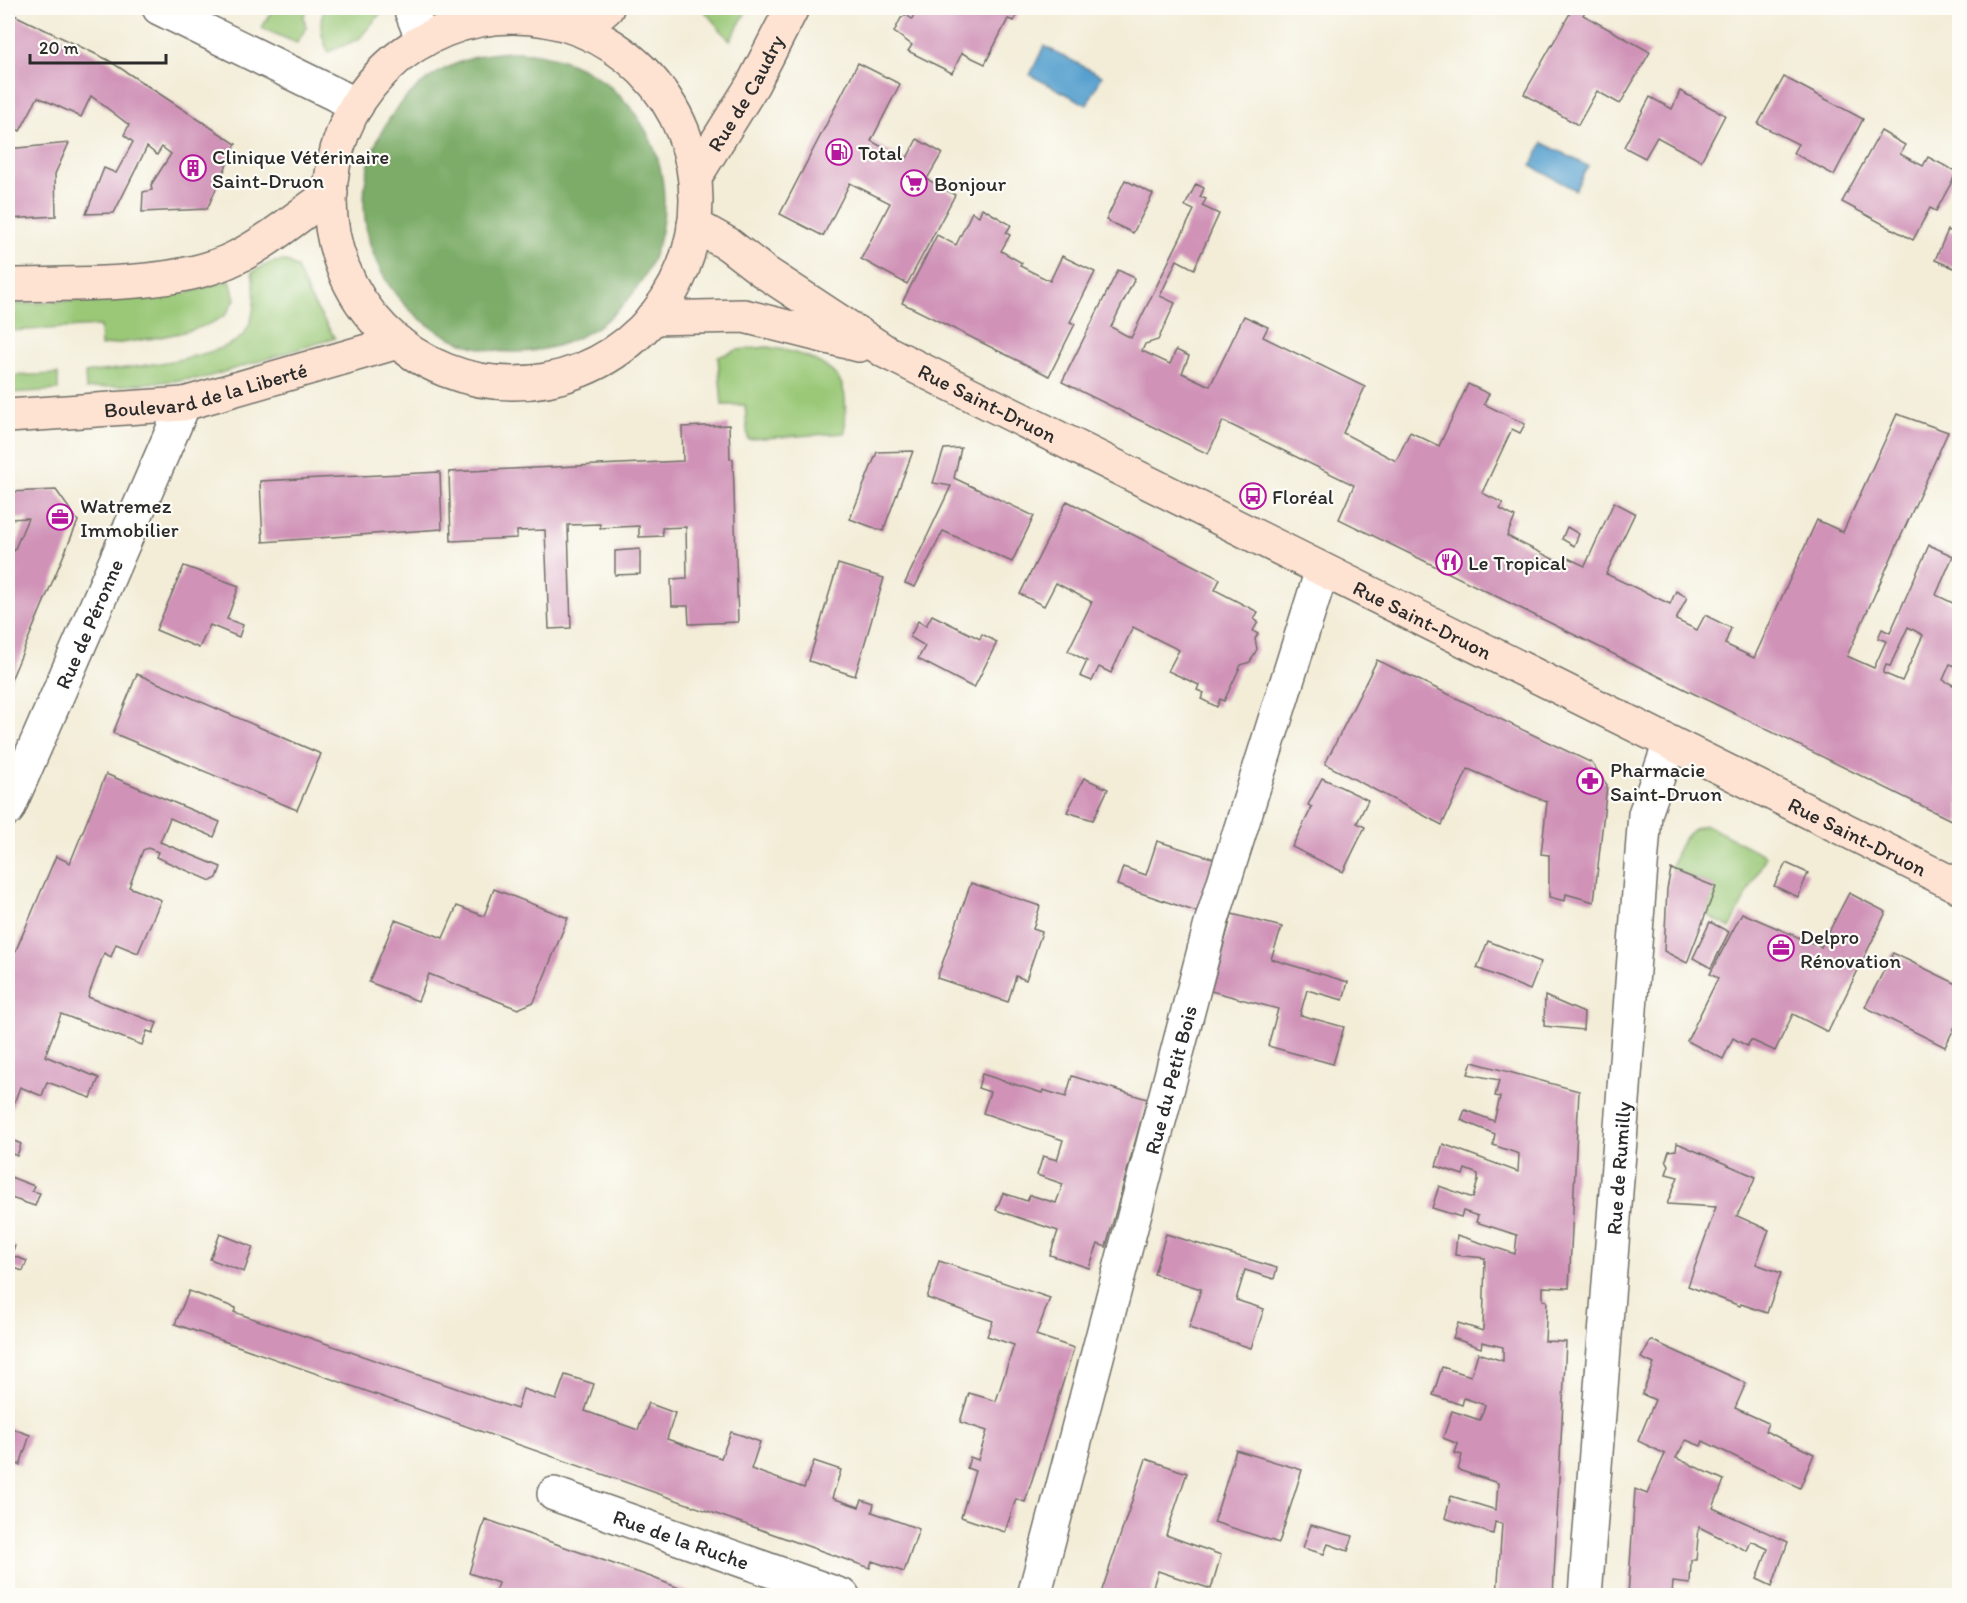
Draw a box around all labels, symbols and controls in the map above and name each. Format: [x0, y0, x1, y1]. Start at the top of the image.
scale bar [30, 27, 166, 65]
street label: Rue de Caudry [702, 30, 789, 156]
text: 20 m [39, 37, 79, 59]
fuel station icon: Total [824, 137, 854, 167]
place label: Total [858, 140, 903, 165]
place label: Clinique Vétérinaire Saint-Druon [212, 144, 389, 193]
building icon: Clinique Vétérinaire Saint-Druon [178, 153, 208, 183]
supermarket icon: Bonjour [899, 168, 929, 198]
place label: Bonjour [934, 171, 1007, 196]
street label: Boulevard de la Liberté [103, 357, 310, 422]
street label: Rue Saint-Druon [914, 358, 1061, 448]
bus stop icon: Floréal [1238, 481, 1268, 511]
place label: Floréal [1272, 484, 1334, 509]
place label: Watremez Immobilier [80, 493, 179, 542]
office icon: Watremez Immobilier [45, 502, 75, 532]
restaurant icon: Le Tropical [1434, 547, 1464, 577]
place label: Le Tropical [1468, 550, 1567, 575]
street label: Rue de Péronne [49, 555, 128, 693]
street label: Rue Saint-Druon [1349, 574, 1496, 664]
place label: Pharmacie Saint-Druon [1610, 757, 1722, 806]
pharmacy icon: Pharmacie Saint-Druon [1575, 766, 1605, 796]
street label: Rue Saint-Druon [1784, 791, 1931, 881]
place label: Delpro Rénovation [1800, 924, 1901, 973]
office icon: Delpro Rénovation [1766, 933, 1796, 963]
street label: Rue du Petit Bois [1138, 1002, 1202, 1157]
street label: Rue de Rumilly [1600, 1100, 1635, 1236]
street label: Rue de la Ruche [610, 1503, 753, 1574]

